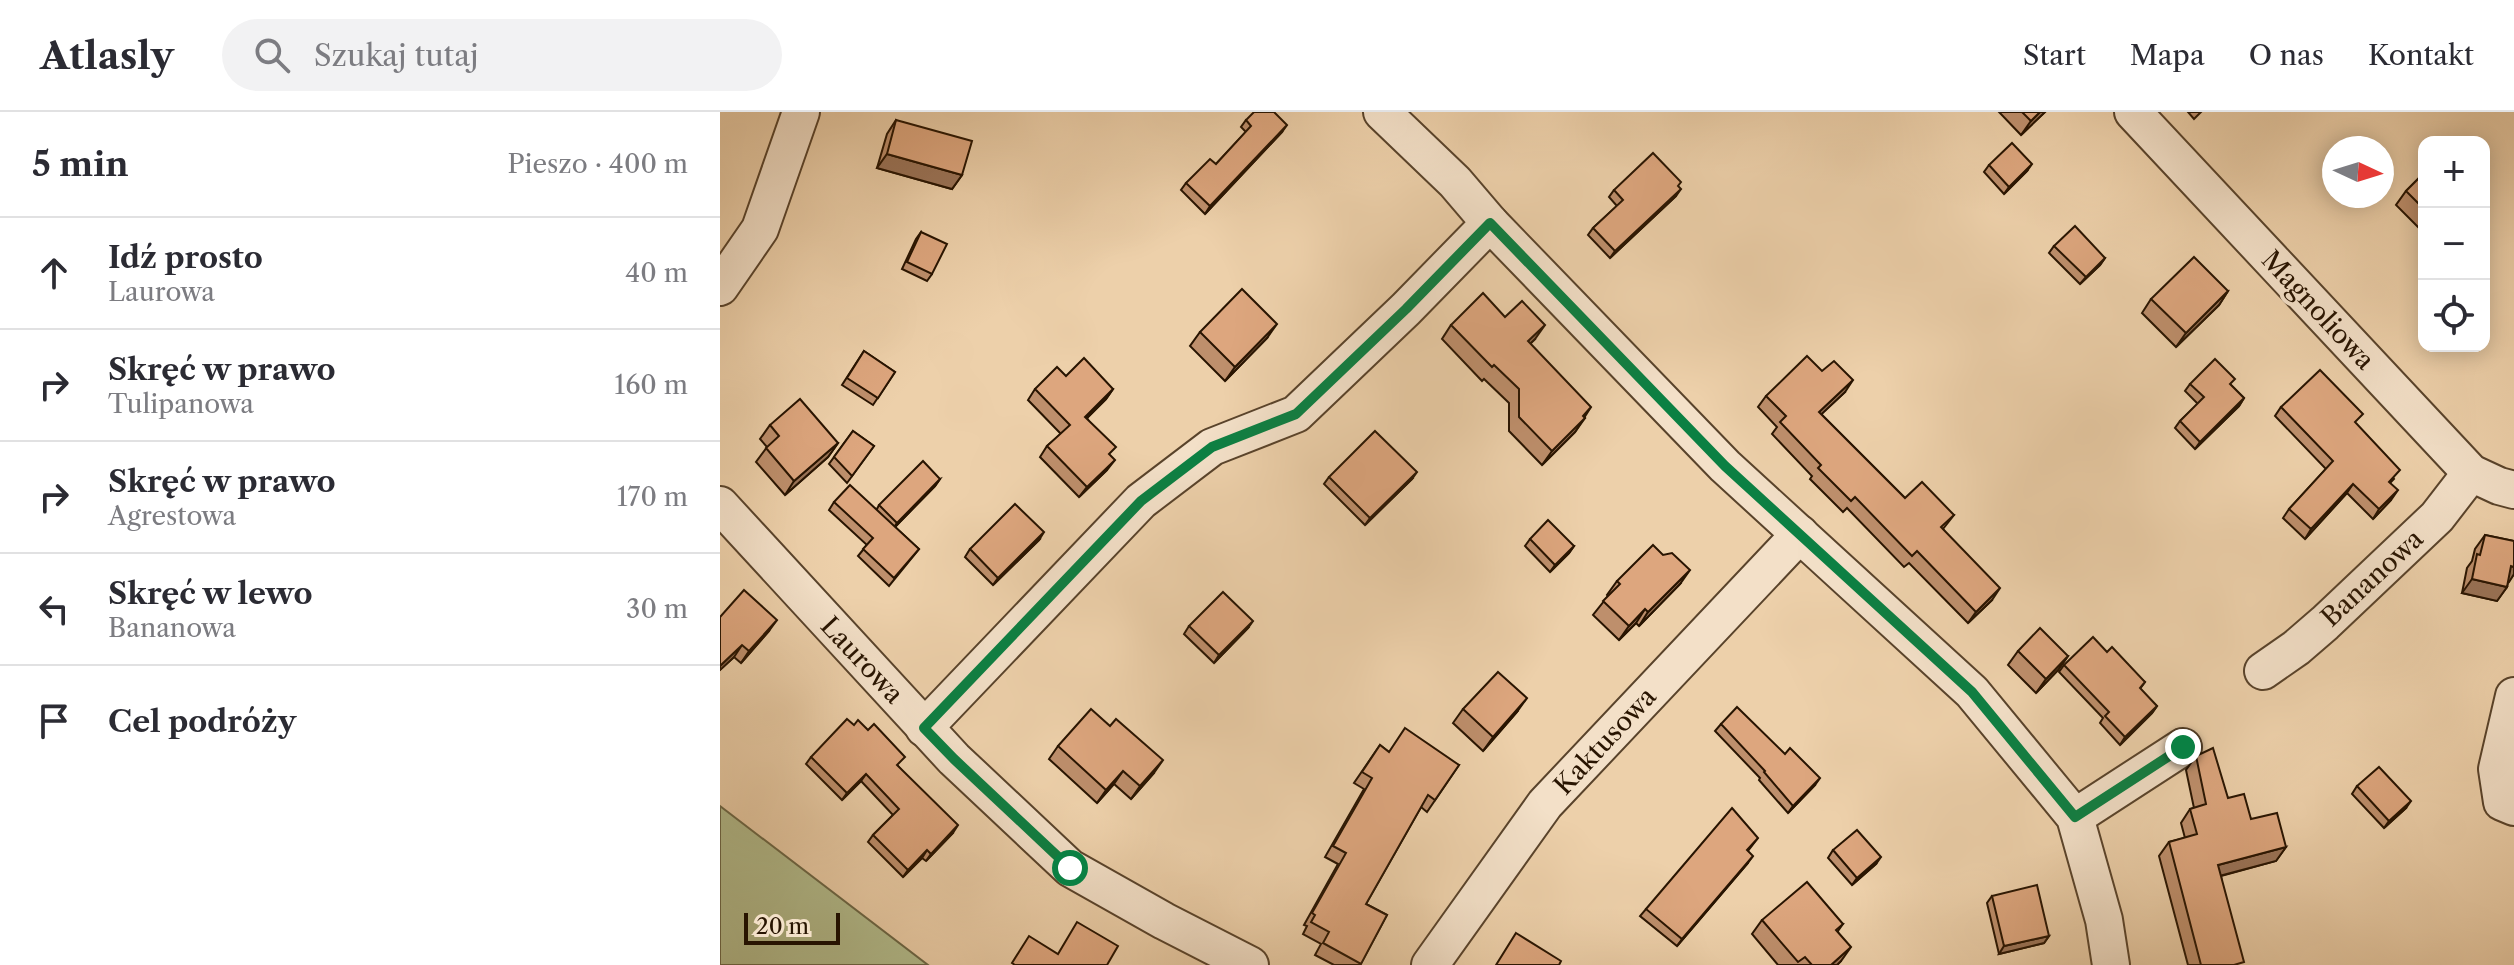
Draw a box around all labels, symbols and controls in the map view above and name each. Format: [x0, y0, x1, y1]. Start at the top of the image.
search box [222, 19, 782, 91]
text: Atlasly [40, 32, 174, 79]
icon: search [250, 33, 294, 77]
text: Szukaj tutaj [314, 37, 479, 74]
text: Start [2023, 38, 2086, 72]
text: Mapa [2130, 38, 2205, 72]
text: O nas [2249, 38, 2324, 72]
text: Kontakt [2368, 38, 2474, 72]
north arrow [2322, 136, 2394, 208]
map controls [2418, 136, 2490, 352]
button: + [2418, 136, 2490, 208]
text: 5 min [32, 143, 129, 185]
text: Pieszo · 400 m [507, 148, 688, 180]
button: − [2418, 208, 2490, 280]
text: Idź prosto [108, 239, 263, 276]
street label: Magnoliowa [2255, 244, 2381, 376]
icon: ahead [32, 251, 76, 295]
text: 40 m [625, 257, 688, 289]
text: Laurowa [108, 276, 215, 308]
button: locate [2418, 280, 2490, 352]
text: Skręć w prawo [108, 351, 336, 388]
icon: right [32, 363, 76, 407]
text: 160 m [614, 369, 688, 401]
text: Tulipanowa [108, 388, 254, 420]
text: Skręć w prawo [108, 463, 336, 500]
icon: right [32, 475, 76, 519]
text: 170 m [617, 481, 688, 513]
text: Agrestowa [108, 500, 236, 532]
street label: Bananowa [2314, 523, 2430, 633]
text: Skręć w lewo [108, 575, 313, 612]
icon: left [32, 587, 76, 631]
text: 30 m [626, 593, 688, 625]
street label: Laurowa [814, 610, 910, 710]
text: Bananowa [108, 612, 236, 644]
street label: Kaktusowa [1547, 680, 1663, 801]
icon: arrive [32, 699, 76, 743]
text: Cel podróży [108, 703, 296, 740]
route end [2165, 729, 2201, 765]
route start [1052, 850, 1088, 886]
scale bar [744, 909, 840, 945]
text: 20 m [756, 913, 809, 940]

